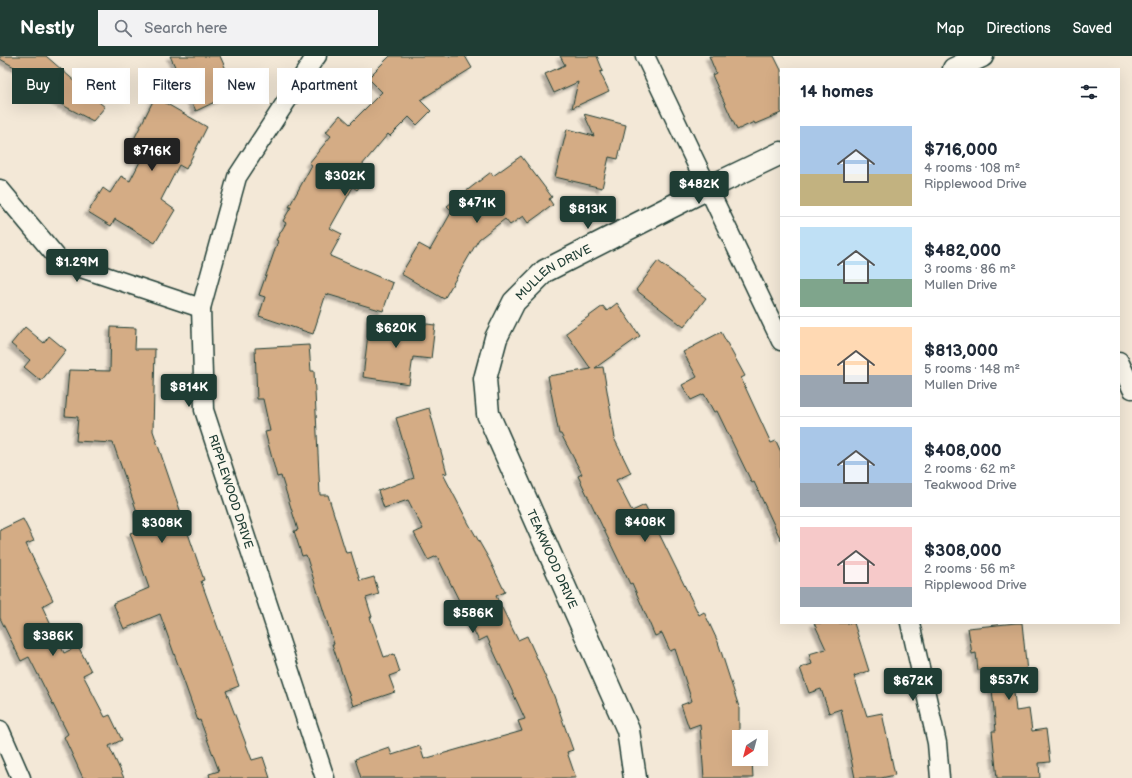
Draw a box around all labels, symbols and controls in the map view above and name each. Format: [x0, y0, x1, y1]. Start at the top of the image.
search box [98, 10, 378, 46]
text: Nestly [20, 17, 74, 40]
icon: search [112, 17, 134, 39]
text: Search here [144, 19, 227, 38]
text: Map [936, 20, 964, 37]
text: Directions [986, 20, 1051, 37]
text: Saved [1073, 20, 1112, 37]
chip: Buy [12, 68, 64, 104]
chip: Rent [72, 68, 130, 104]
chip: Filters [138, 68, 205, 104]
chip: New [213, 68, 269, 104]
chip: Apartment [277, 68, 372, 104]
icon: filters [1078, 81, 1100, 103]
text: 14 homes [800, 82, 873, 102]
pin: $716K [124, 138, 180, 172]
text: $716,000 [924, 140, 998, 160]
icon: home [832, 142, 880, 190]
text: $716K [133, 143, 171, 159]
text: 4 rooms · 108 m² [924, 160, 1020, 176]
pin: $302K [317, 163, 373, 197]
text: $302K [325, 168, 365, 184]
pin: $482K [671, 171, 727, 205]
text: $482K [679, 176, 719, 192]
text: Ripplewood Drive [924, 176, 1027, 192]
pin: $471K [449, 190, 505, 224]
text: $471K [458, 195, 496, 211]
pin: $813K [560, 196, 616, 230]
text: $813K [569, 201, 607, 217]
text: $482,000 [924, 241, 1001, 261]
street label: MULLEN DRIVE [513, 242, 594, 304]
icon: home [832, 243, 880, 291]
pin: $1.29M [44, 249, 110, 283]
text: $1.29M [55, 254, 99, 270]
text: 3 rooms · 86 m² [924, 261, 1016, 277]
text: Mullen Drive [924, 277, 997, 293]
pin: $620K [368, 315, 424, 349]
text: $620K [376, 320, 416, 336]
text: $813,000 [924, 341, 998, 361]
icon: home [832, 343, 880, 391]
text: 5 rooms · 148 m² [924, 361, 1020, 377]
pin: $814K [161, 374, 217, 408]
text: Mullen Drive [924, 377, 997, 393]
text: $814K [170, 379, 208, 395]
street label: RIPPLEWOOD DRIVE [205, 433, 256, 551]
text: $408,000 [924, 441, 1002, 461]
icon: home [832, 443, 880, 491]
text: 2 rooms · 62 m² [924, 461, 1016, 477]
text: Teakwood Drive [924, 477, 1017, 493]
street label: TEAKWOOD DRIVE [523, 507, 580, 611]
pin: $408K [617, 509, 673, 543]
pin: $308K [134, 510, 190, 544]
text: $408K [625, 514, 665, 530]
text: $308K [142, 515, 182, 531]
text: $308,000 [924, 541, 1002, 561]
icon: home [832, 543, 880, 591]
text: 2 rooms · 56 m² [924, 561, 1015, 577]
text: Ripplewood Drive [924, 577, 1027, 593]
pin: $586K [445, 600, 501, 634]
text: $586K [453, 605, 493, 621]
pin: $386K [25, 623, 81, 657]
text: $386K [33, 628, 73, 644]
pin: $537K [981, 667, 1037, 701]
pin: $672K [885, 668, 941, 702]
text: $537K [989, 672, 1029, 688]
text: $672K [893, 673, 933, 689]
north arrow [732, 730, 768, 766]
map controls [732, 730, 768, 766]

